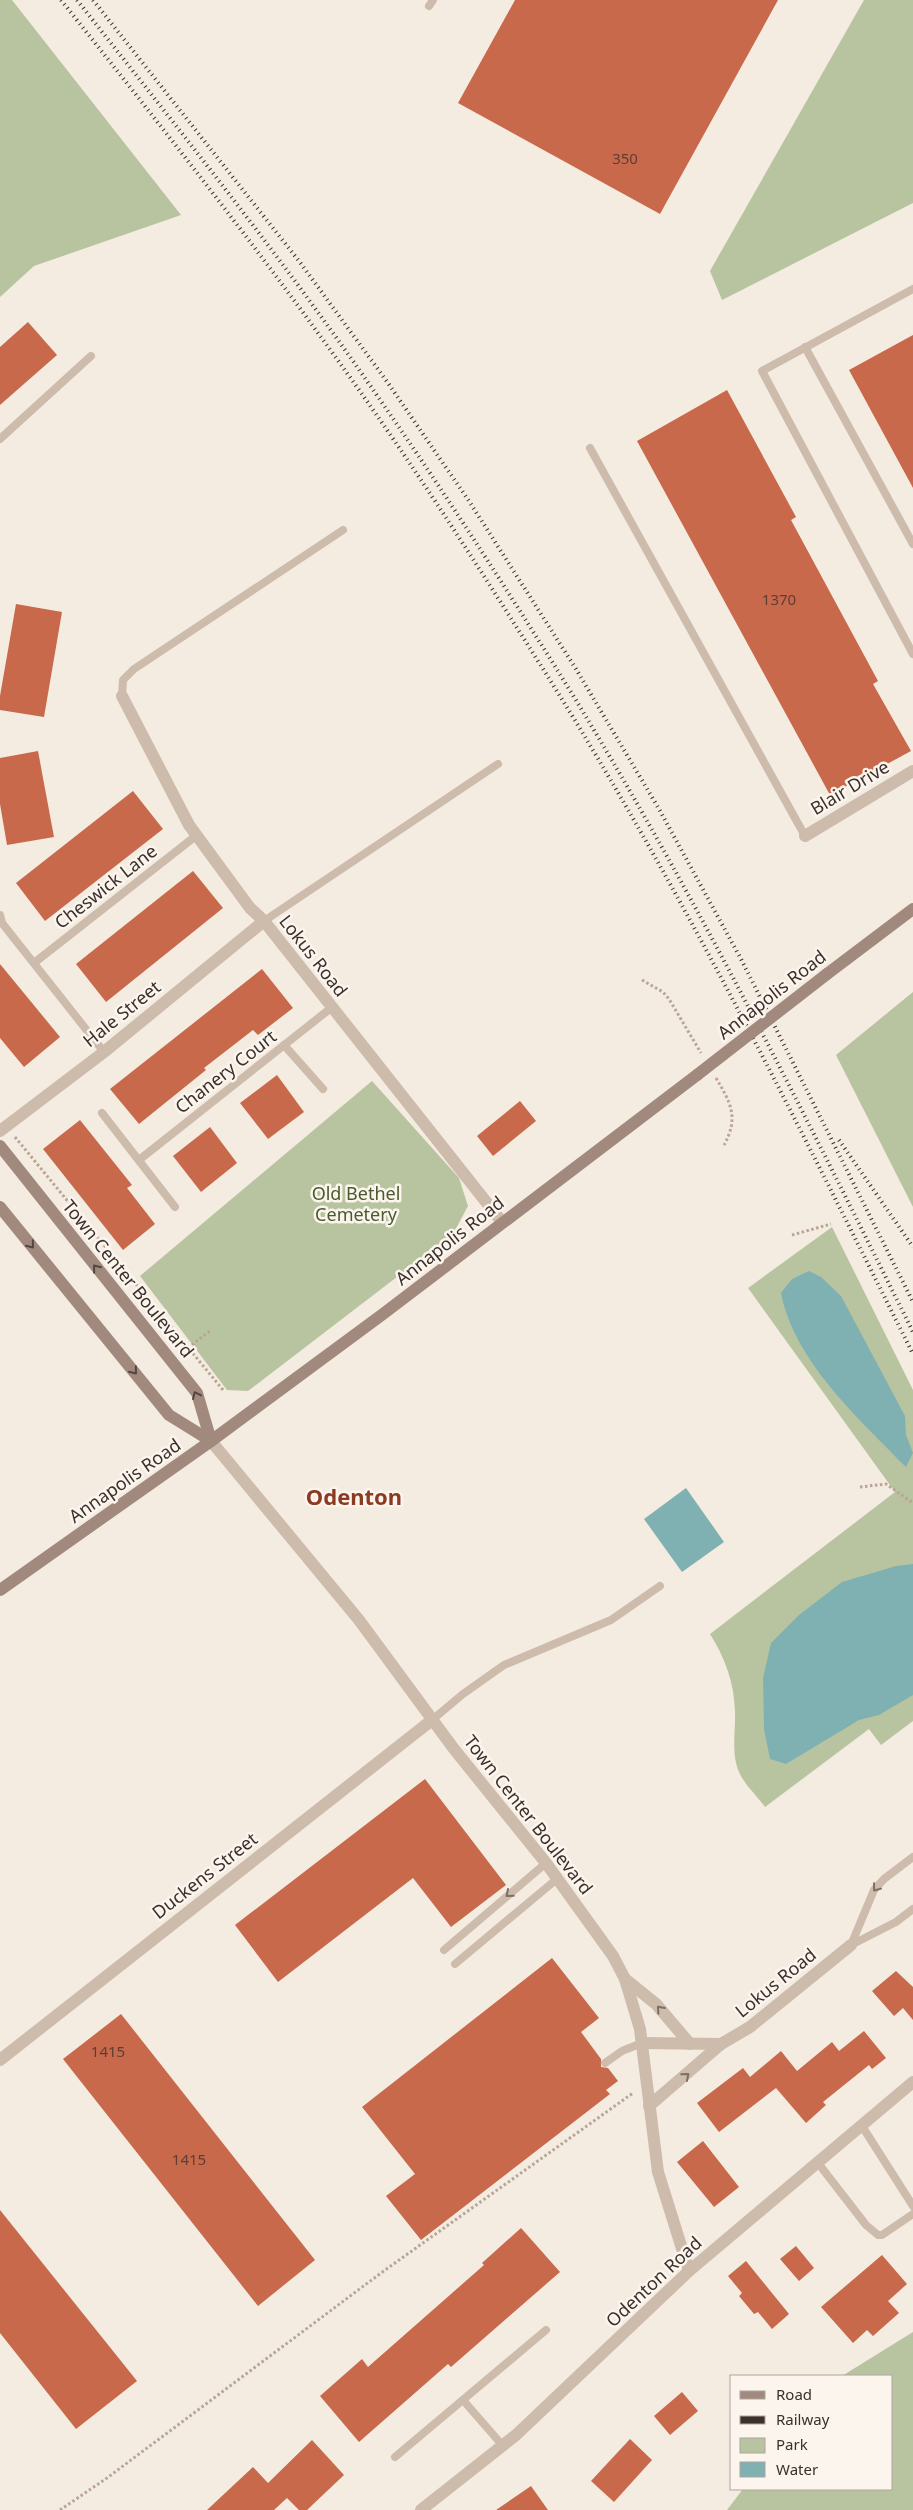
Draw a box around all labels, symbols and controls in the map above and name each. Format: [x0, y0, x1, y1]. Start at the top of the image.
house number: 350 [612, 148, 638, 168]
house number: 1370 [762, 589, 796, 609]
street label: Blair Drive [806, 754, 893, 820]
street label: Cheswick Lane [49, 839, 162, 934]
street label: Lokus Road [274, 910, 353, 1001]
street label: Annapolis Road [712, 944, 831, 1044]
street label: Hale Street [78, 974, 166, 1052]
street label: Chanery Court [170, 1024, 281, 1118]
park label: Old Bethel Cemetery [312, 1181, 400, 1226]
street label: Annapolis Road [390, 1190, 509, 1290]
street label: Town Center Boulevard [58, 1195, 200, 1362]
one-way arrow [25, 1239, 33, 1248]
one-way arrow [94, 1265, 102, 1274]
one-way arrow [128, 1365, 136, 1374]
one-way arrow [192, 1391, 203, 1400]
street label: Annapolis Road [64, 1433, 185, 1528]
district label: Odenton [306, 1481, 402, 1511]
street label: Town Center Boulevard [459, 1730, 599, 1899]
street label: Duckens Street [147, 1826, 262, 1924]
one-way arrow [873, 1882, 882, 1892]
one-way arrow [506, 1889, 515, 1897]
street label: Lokus Road [730, 1942, 821, 2022]
one-way arrow [657, 2005, 666, 2014]
house number: 1415 [91, 2041, 125, 2061]
one-way arrow [680, 2073, 689, 2081]
house number: 1415 [172, 2149, 206, 2169]
street label: Odenton Road [600, 2231, 706, 2332]
legend [730, 2375, 893, 2490]
text: Road [776, 2384, 812, 2404]
text: Railway [776, 2409, 830, 2429]
text: Park [776, 2434, 808, 2454]
text: Water [776, 2459, 818, 2479]

